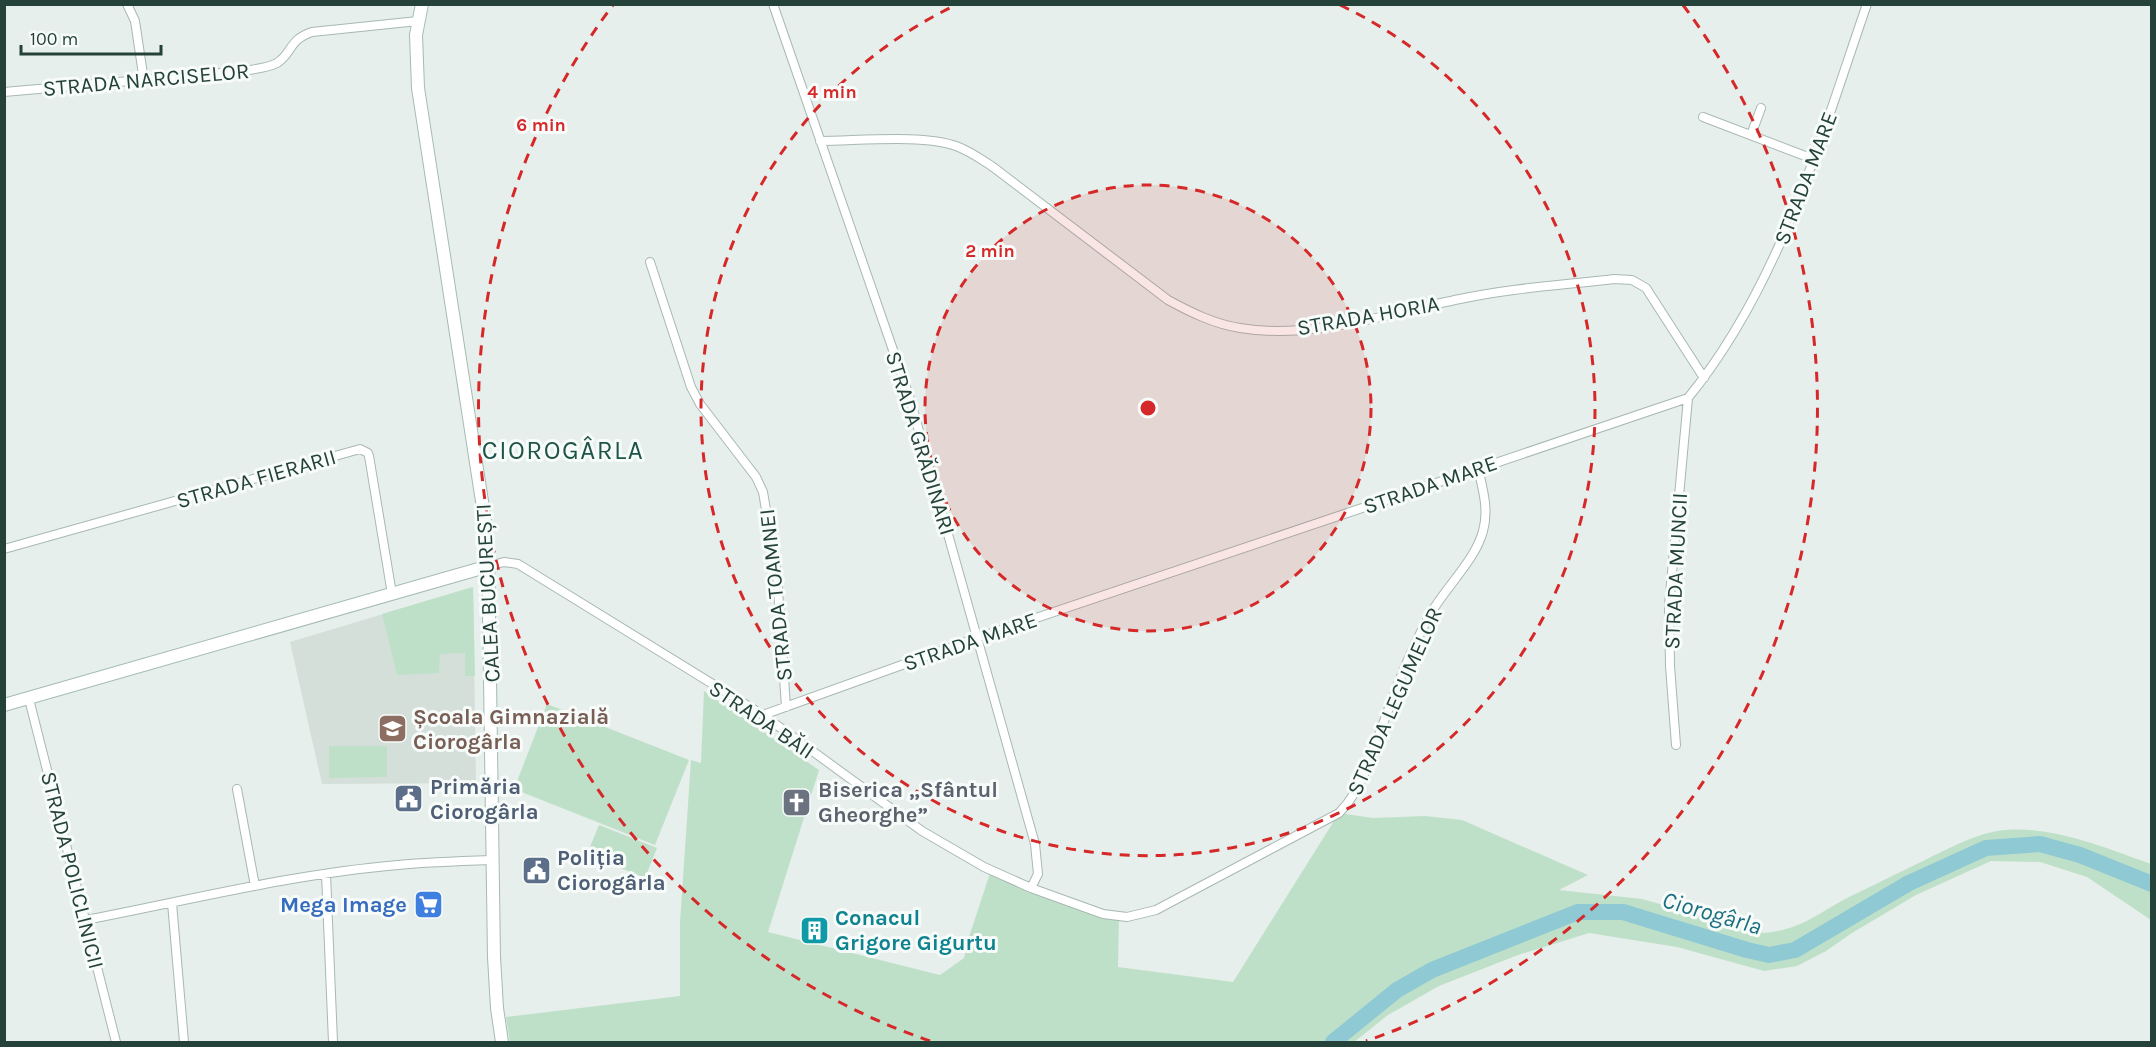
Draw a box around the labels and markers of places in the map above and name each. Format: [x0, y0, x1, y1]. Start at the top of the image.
centre of rings [1138, 398, 1158, 418]
place label: Școala Gimnazială Ciorogârla [413, 704, 609, 755]
school or university icon: Școala Gimnazială Ciorogârla [376, 713, 408, 745]
place label: Primăria Ciorogârla [430, 774, 539, 825]
place label: Biserica „Sfântul Gheorghe” [818, 777, 998, 828]
public building icon: Primăria Ciorogârla [393, 783, 425, 815]
church icon: Biserica „Sfântul Gheorghe” [781, 786, 813, 818]
place label: Poliția Ciorogârla [557, 845, 666, 896]
public building icon: Poliția Ciorogârla [520, 854, 552, 886]
supermarket icon: Mega Image [412, 888, 444, 920]
place label: Mega Image [280, 892, 407, 918]
place label: Conacul Grigore Gigurtu [835, 905, 997, 956]
building icon: Conacul Grigore Gigurtu [798, 914, 830, 946]

